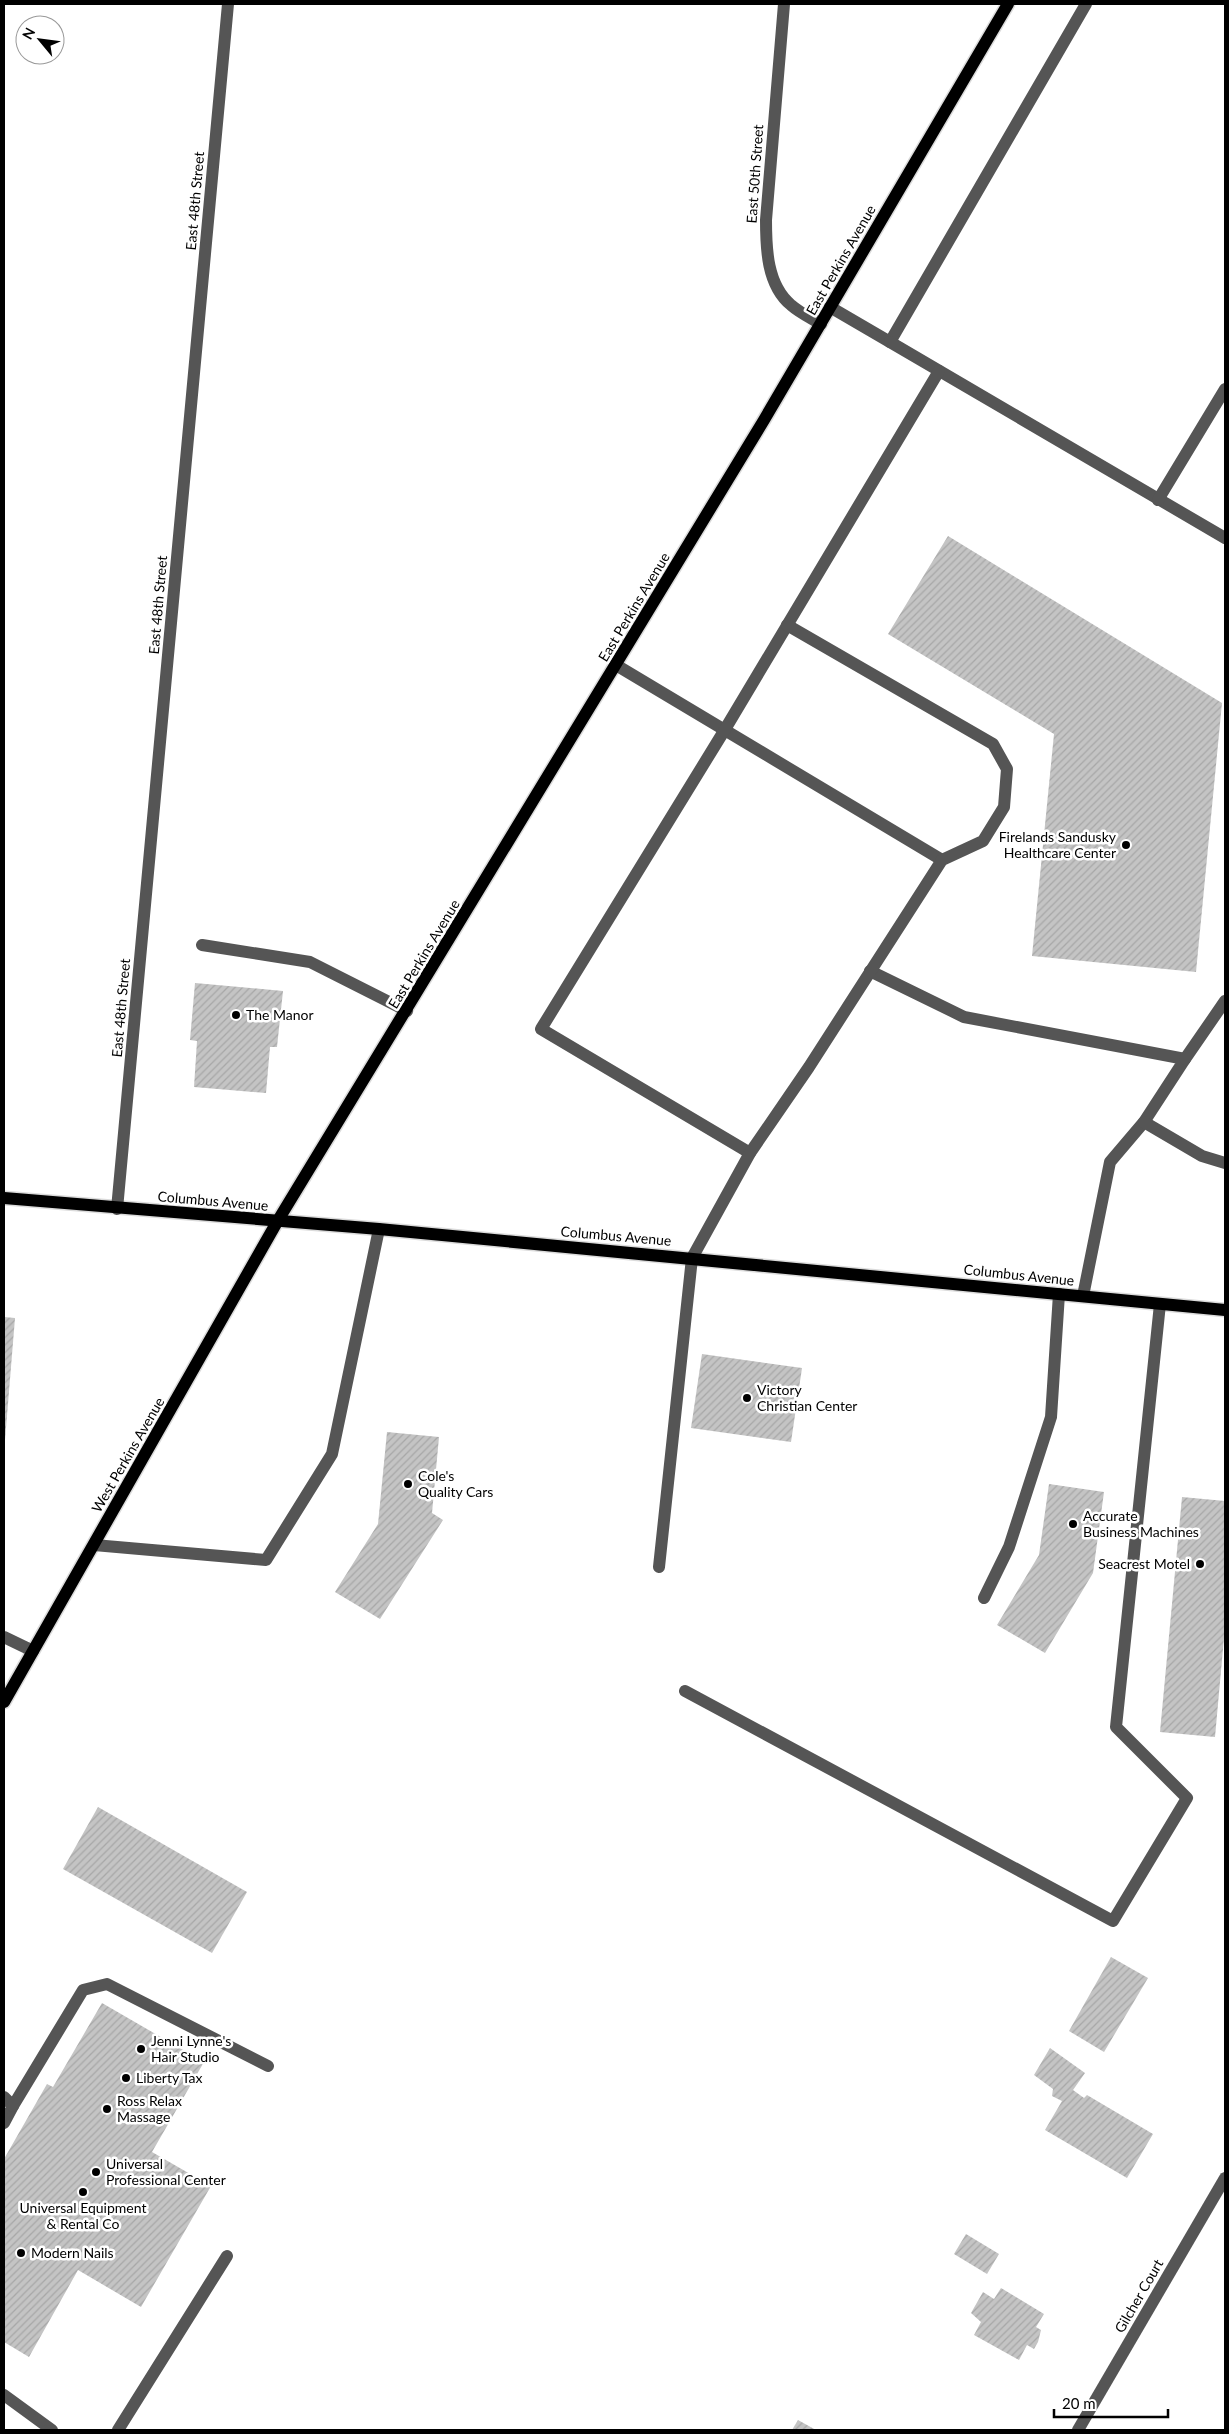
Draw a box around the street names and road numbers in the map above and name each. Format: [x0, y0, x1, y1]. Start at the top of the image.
street label: East 50th Street [743, 124, 766, 224]
street label: East 48th Street [182, 151, 207, 251]
street label: East Perkins Avenue [802, 202, 879, 318]
street label: East Perkins Avenue [594, 549, 673, 664]
street label: East 48th Street [145, 555, 170, 655]
street label: East Perkins Avenue [384, 896, 463, 1011]
street label: East 48th Street [108, 958, 133, 1058]
street label: Columbus Avenue [157, 1187, 269, 1214]
street label: Columbus Avenue [560, 1222, 672, 1249]
street label: Columbus Avenue [963, 1260, 1075, 1289]
street label: West Perkins Avenue [88, 1394, 167, 1515]
street label: Gilcher Court [1111, 2256, 1166, 2336]

